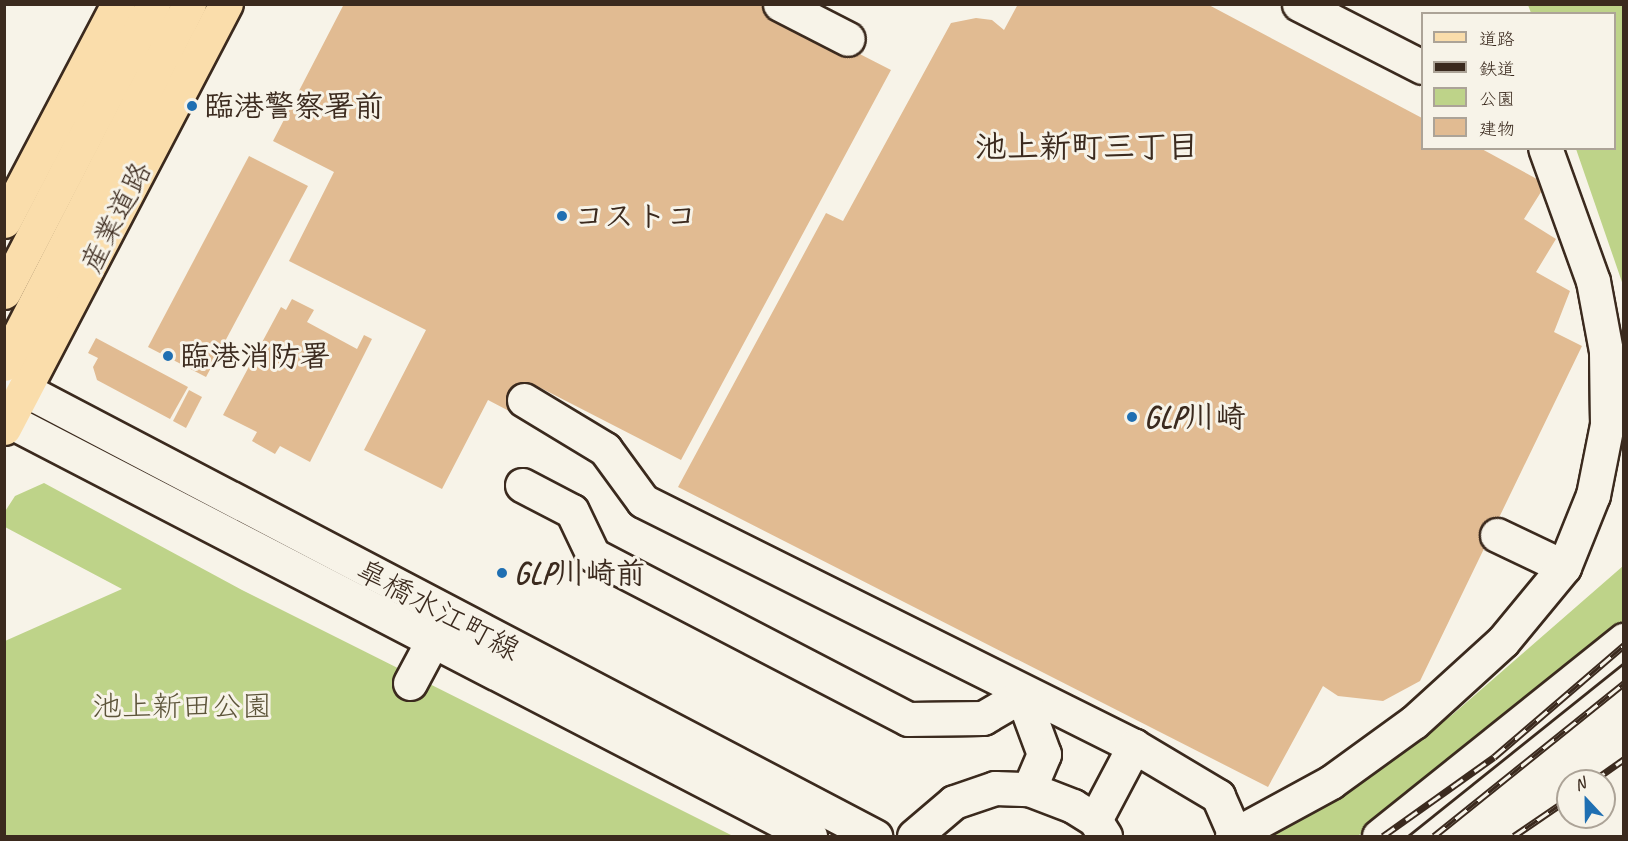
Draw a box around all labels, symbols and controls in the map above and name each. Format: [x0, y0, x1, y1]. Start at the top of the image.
legend [1421, 12, 1616, 150]
text: 道路 [1479, 28, 1515, 50]
text: 鉄道 [1479, 58, 1515, 80]
place label: 臨港警察署前 [204, 88, 384, 124]
text: 公園 [1479, 88, 1515, 110]
marker: 臨港警察署前 [185, 99, 199, 113]
text: 建物 [1479, 118, 1515, 140]
district label: 池上新町三丁目 [975, 128, 1199, 166]
street label: 産業道路 [73, 155, 159, 279]
place label: コストコ [574, 198, 694, 234]
marker: コストコ [555, 209, 569, 223]
place label: 臨港消防署 [180, 338, 330, 374]
marker: 臨港消防署 [161, 349, 175, 363]
place label: GLP川崎 [1144, 399, 1245, 435]
marker: GLP川崎 [1125, 410, 1139, 424]
street label: 皐橋水江町線 [350, 552, 526, 668]
place label: GLP川崎前 [514, 555, 645, 591]
marker: GLP川崎前 [495, 566, 509, 580]
park label: 池上新田公園 [92, 688, 272, 724]
north arrow [1556, 769, 1616, 829]
text: N [1572, 773, 1588, 795]

